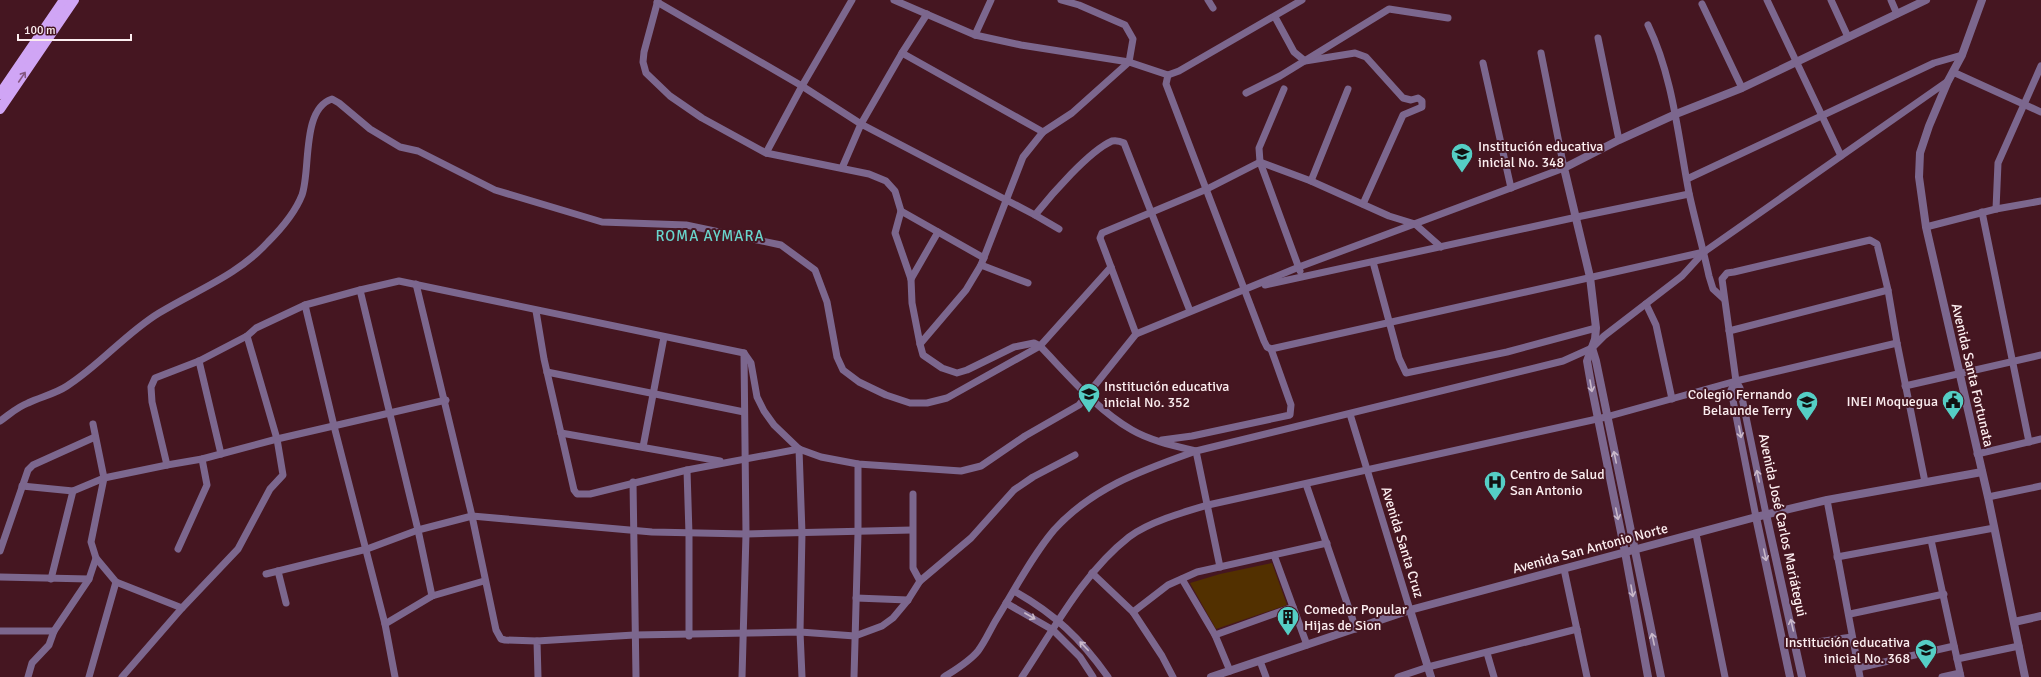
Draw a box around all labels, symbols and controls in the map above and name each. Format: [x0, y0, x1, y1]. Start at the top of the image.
scale bar [18, 16, 131, 42]
text: 100 m [24, 23, 56, 38]
one-way arrow [18, 72, 26, 83]
place label: Institución educativa inicial No. 348 [1478, 138, 1603, 171]
school or university icon: Institución educativa inicial No. 348 [1449, 141, 1475, 174]
district label: ROMA AYMARA [655, 227, 765, 245]
street label: Avenida Santa Fortunata [1948, 302, 1997, 449]
place label: Institución educativa inicial No. 352 [1104, 378, 1229, 411]
one-way arrow [1587, 379, 1595, 392]
school or university icon: Institución educativa inicial No. 352 [1076, 381, 1102, 414]
place label: Colegio Fernando Belaunde Terry [1688, 386, 1792, 419]
public building icon: INEI Moquegua [1940, 388, 1966, 421]
school or university icon: Colegio Fernando Belaunde Terry [1794, 389, 1820, 422]
place label: INEI Moquegua [1846, 393, 1938, 410]
one-way arrow [1736, 425, 1744, 438]
street label: Avenida José Carlos Mariátegui [1755, 432, 1810, 618]
one-way arrow [1610, 451, 1618, 464]
place label: Centro de Salud San Antonio [1510, 466, 1605, 499]
hospital icon: Centro de Salud San Antonio [1482, 469, 1508, 502]
one-way arrow [1754, 470, 1762, 483]
street label: Avenida Santa Cruz [1377, 484, 1428, 600]
one-way arrow [1613, 507, 1621, 520]
street label: Avenida San Antonio Norte [1511, 520, 1670, 577]
one-way arrow [1761, 548, 1769, 561]
one-way arrow [1629, 584, 1637, 597]
place label: Comedor Popular Hijas de Sion [1304, 601, 1408, 634]
building icon: Comedor Popular Hijas de Sion [1275, 604, 1301, 637]
one-way arrow [1024, 613, 1036, 621]
one-way arrow [1787, 619, 1795, 632]
one-way arrow [1649, 633, 1657, 646]
place label: Institución educativa inicial No. 368 [1785, 634, 1910, 667]
school or university icon: Institución educativa inicial No. 368 [1913, 637, 1939, 670]
one-way arrow [1079, 641, 1089, 651]

